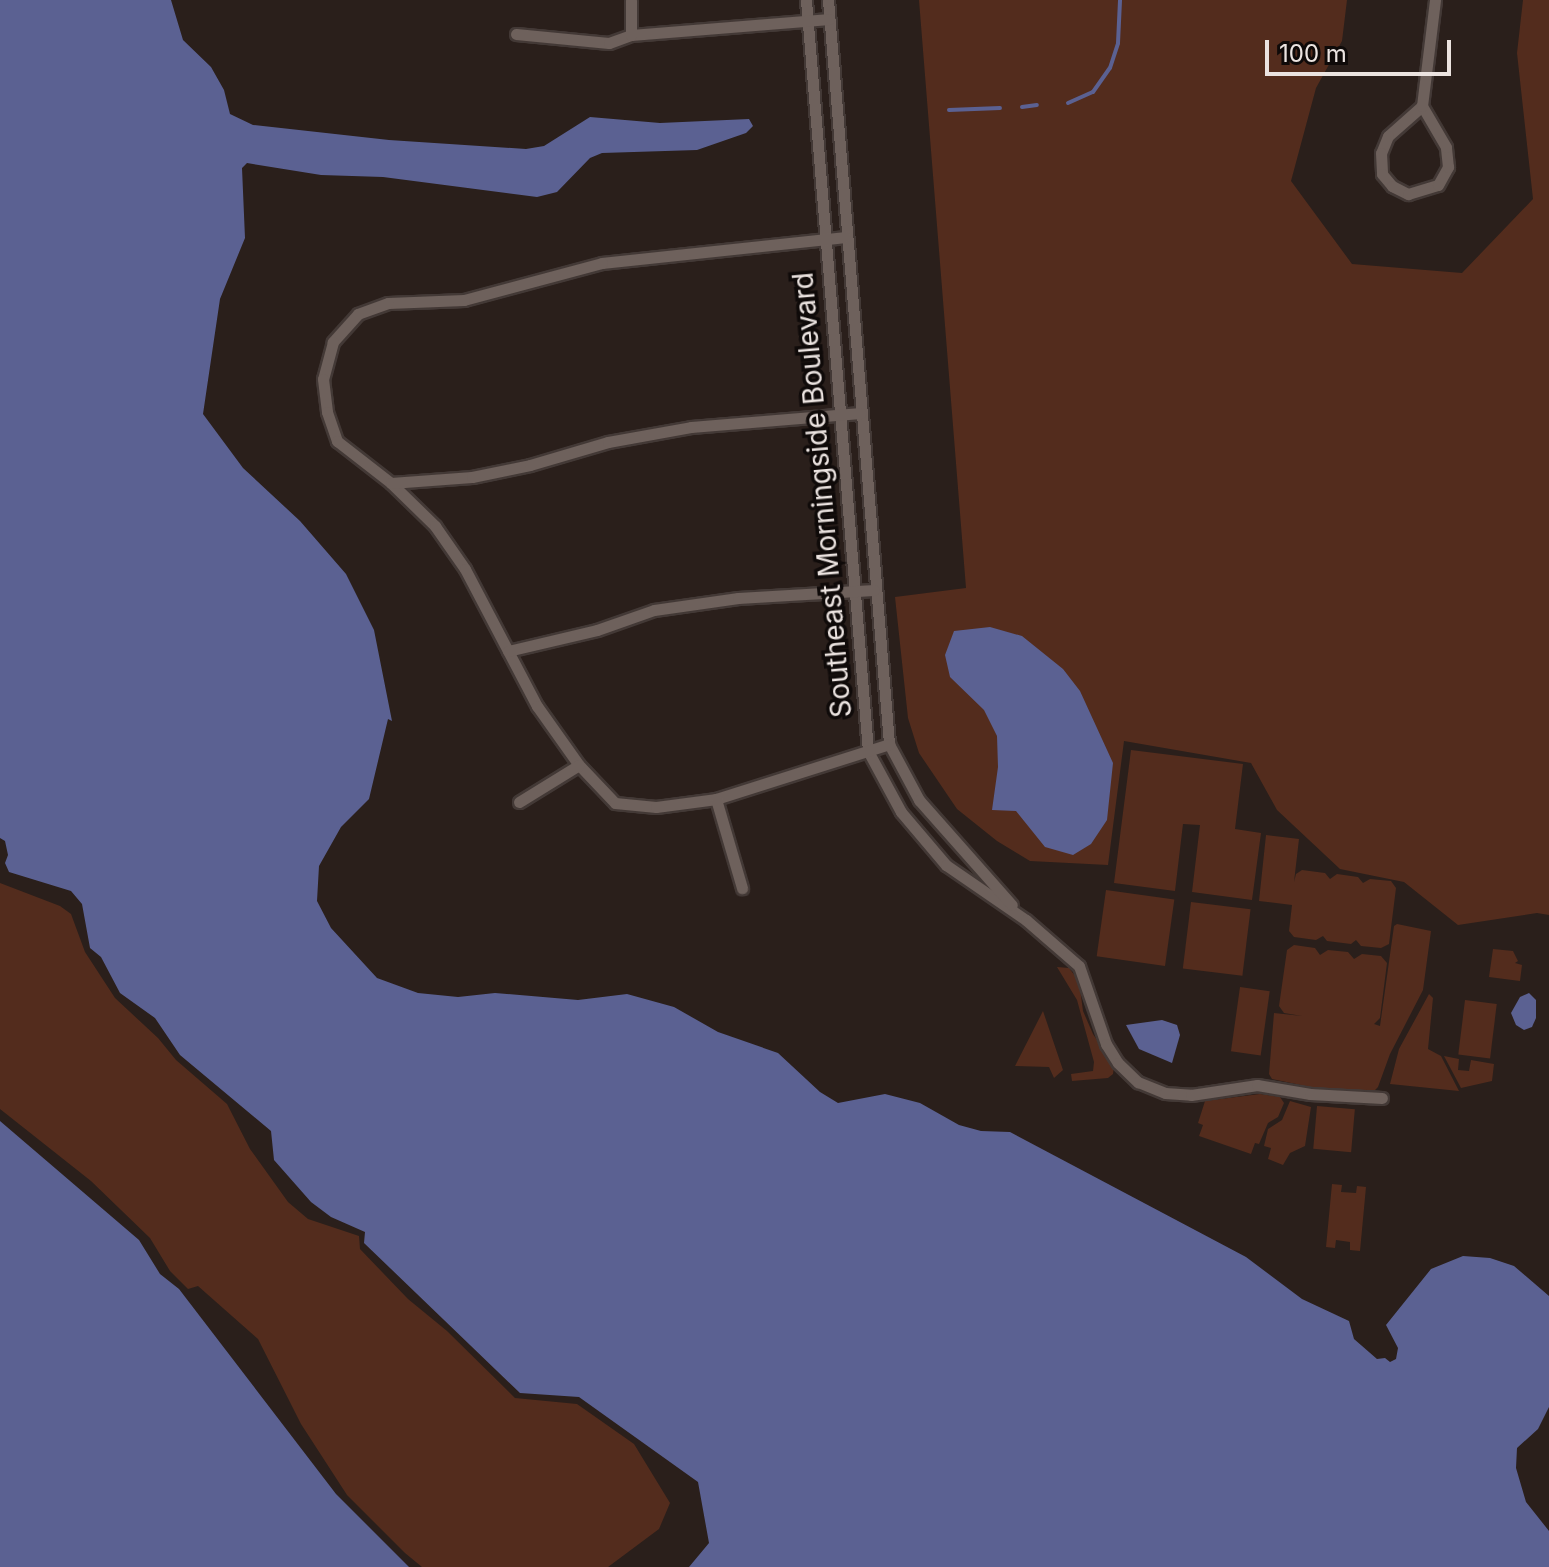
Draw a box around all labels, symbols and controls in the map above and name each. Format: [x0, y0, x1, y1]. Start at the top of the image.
scale bar [1269, 24, 1455, 74]
text: 100 m [1279, 39, 1347, 68]
street label: Southeast Morningside Boulevard [786, 271, 858, 719]

